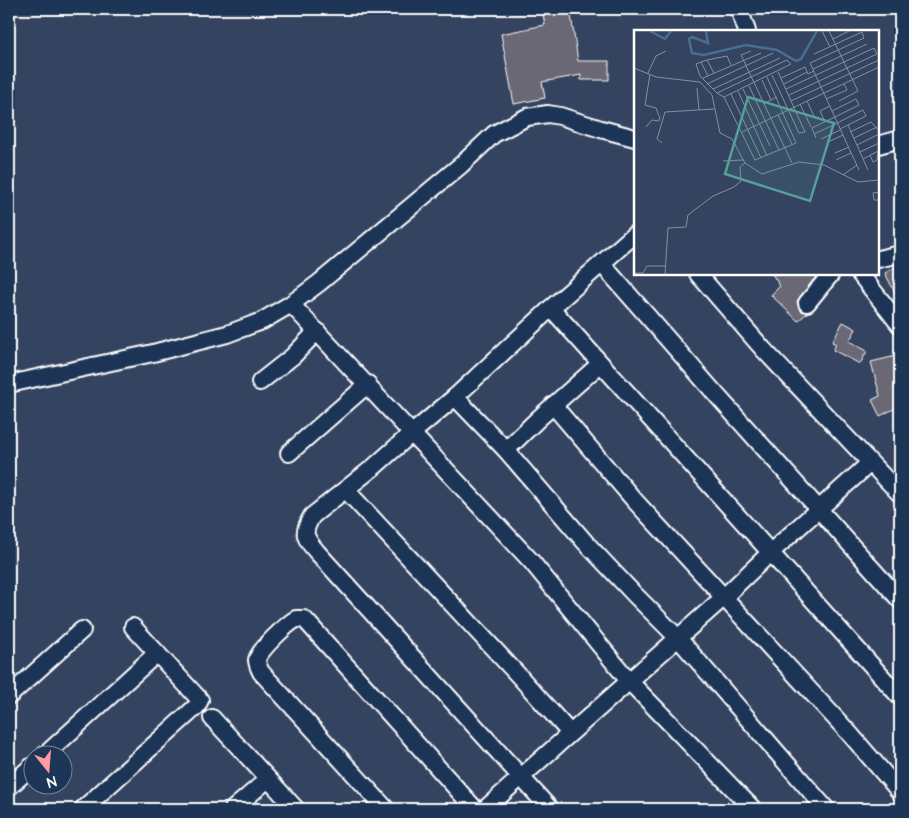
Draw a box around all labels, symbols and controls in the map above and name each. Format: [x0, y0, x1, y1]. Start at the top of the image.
inset map [634, 30, 879, 275]
north arrow [22, 746, 72, 796]
text: N [44, 771, 59, 792]

